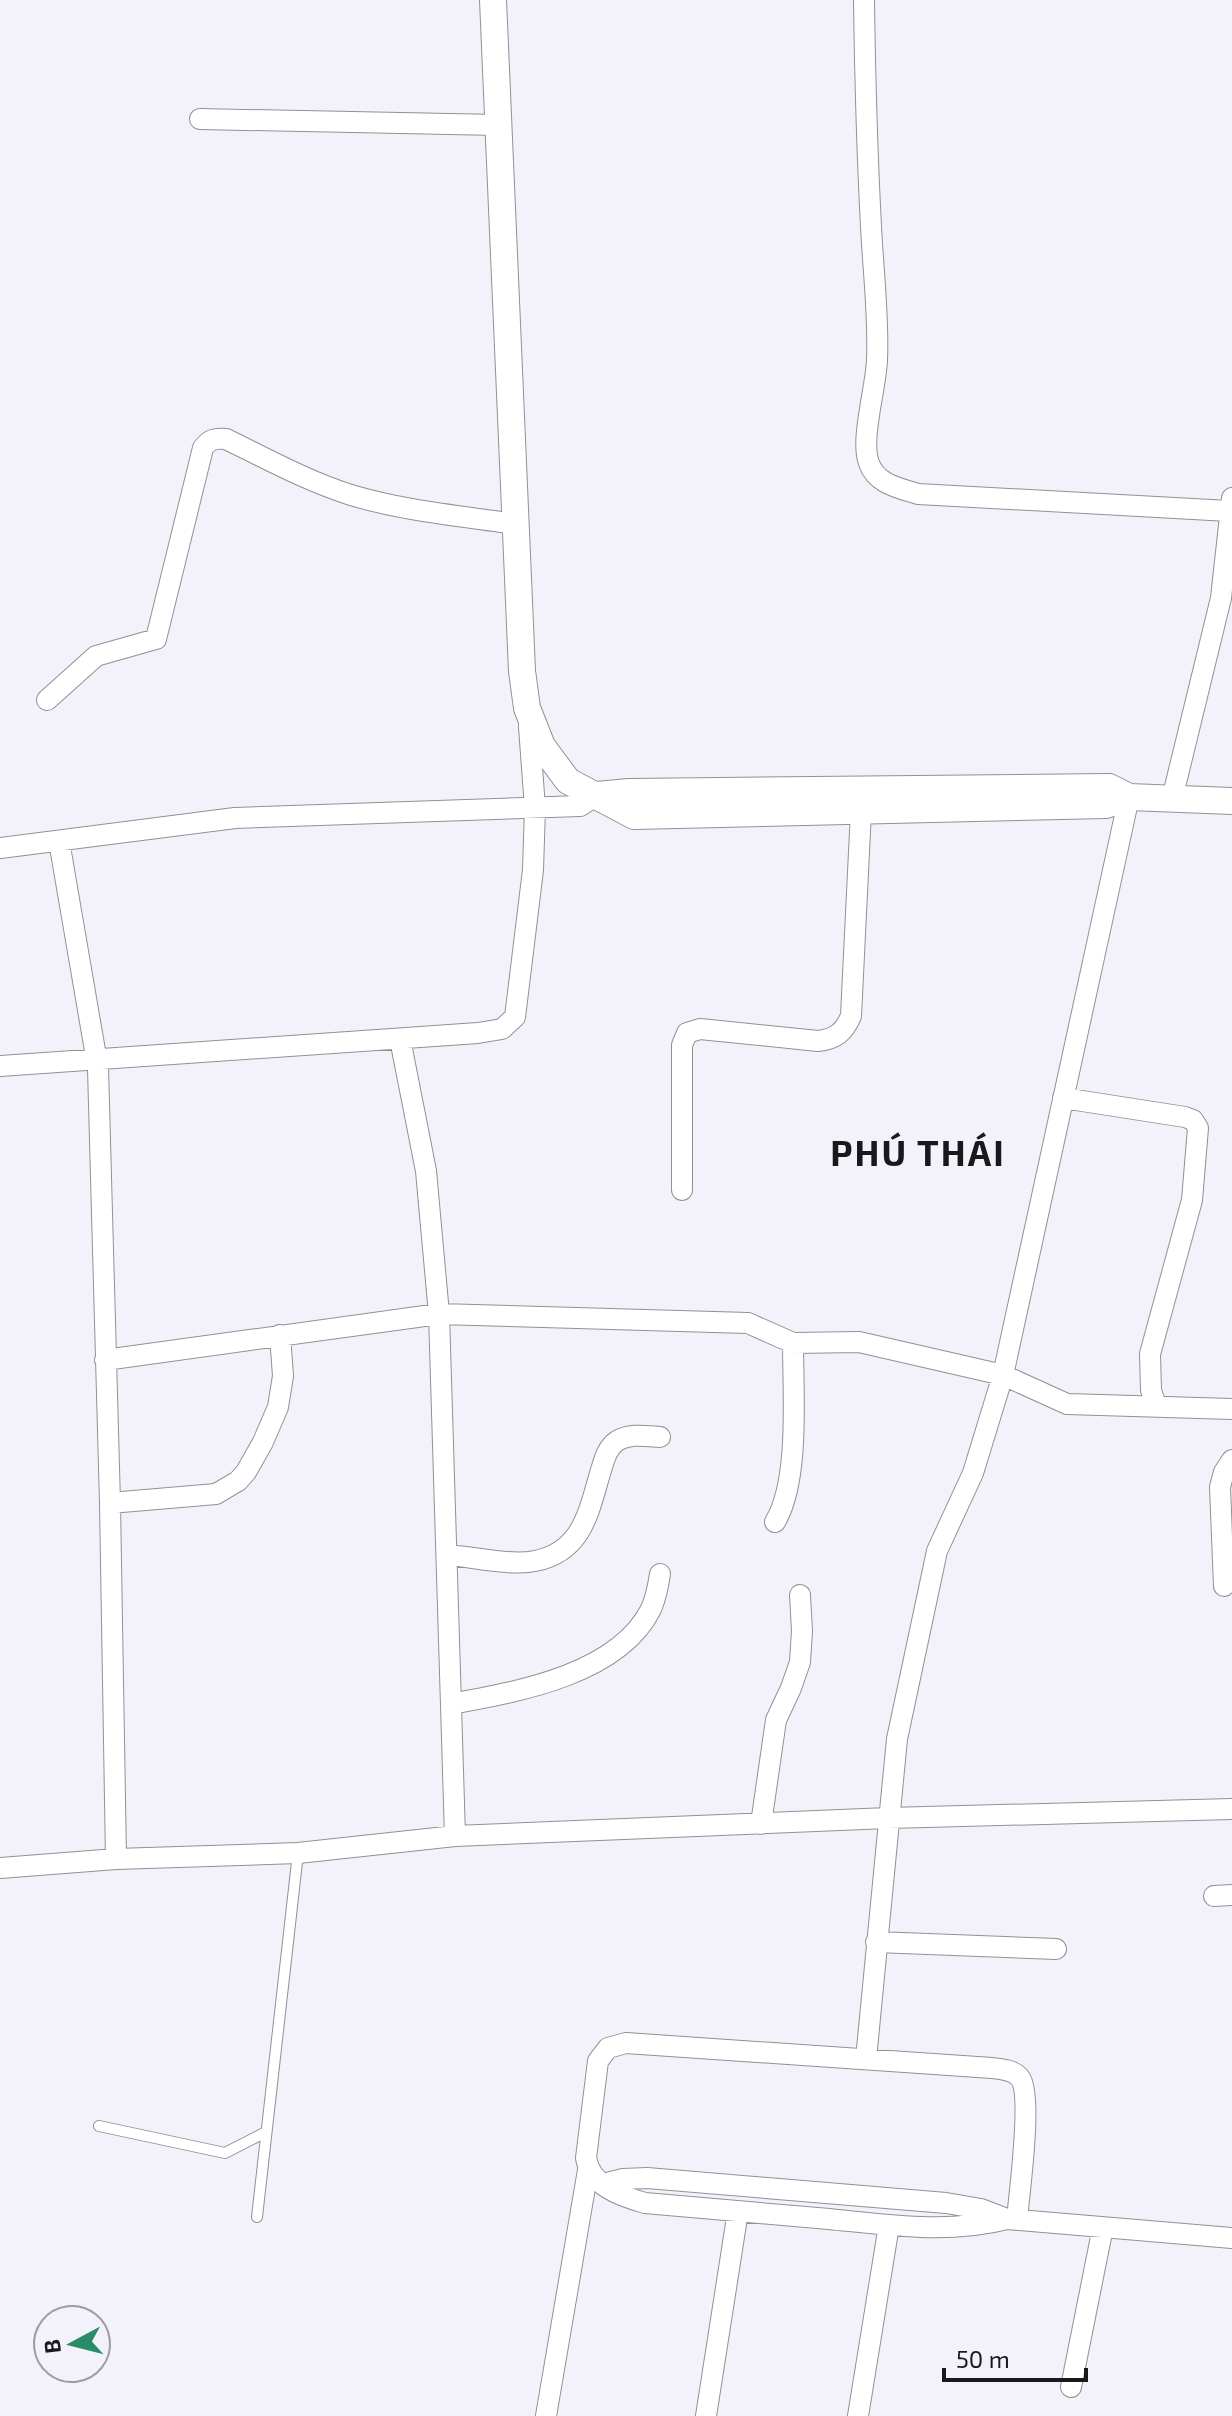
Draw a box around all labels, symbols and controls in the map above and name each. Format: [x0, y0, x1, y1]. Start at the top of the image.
district label: PHÚ THÁI [830, 1130, 1006, 1173]
north arrow [32, 2304, 112, 2384]
scale bar [944, 2332, 1086, 2382]
text: B [37, 2338, 65, 2355]
text: 50 m [956, 2344, 1010, 2373]

